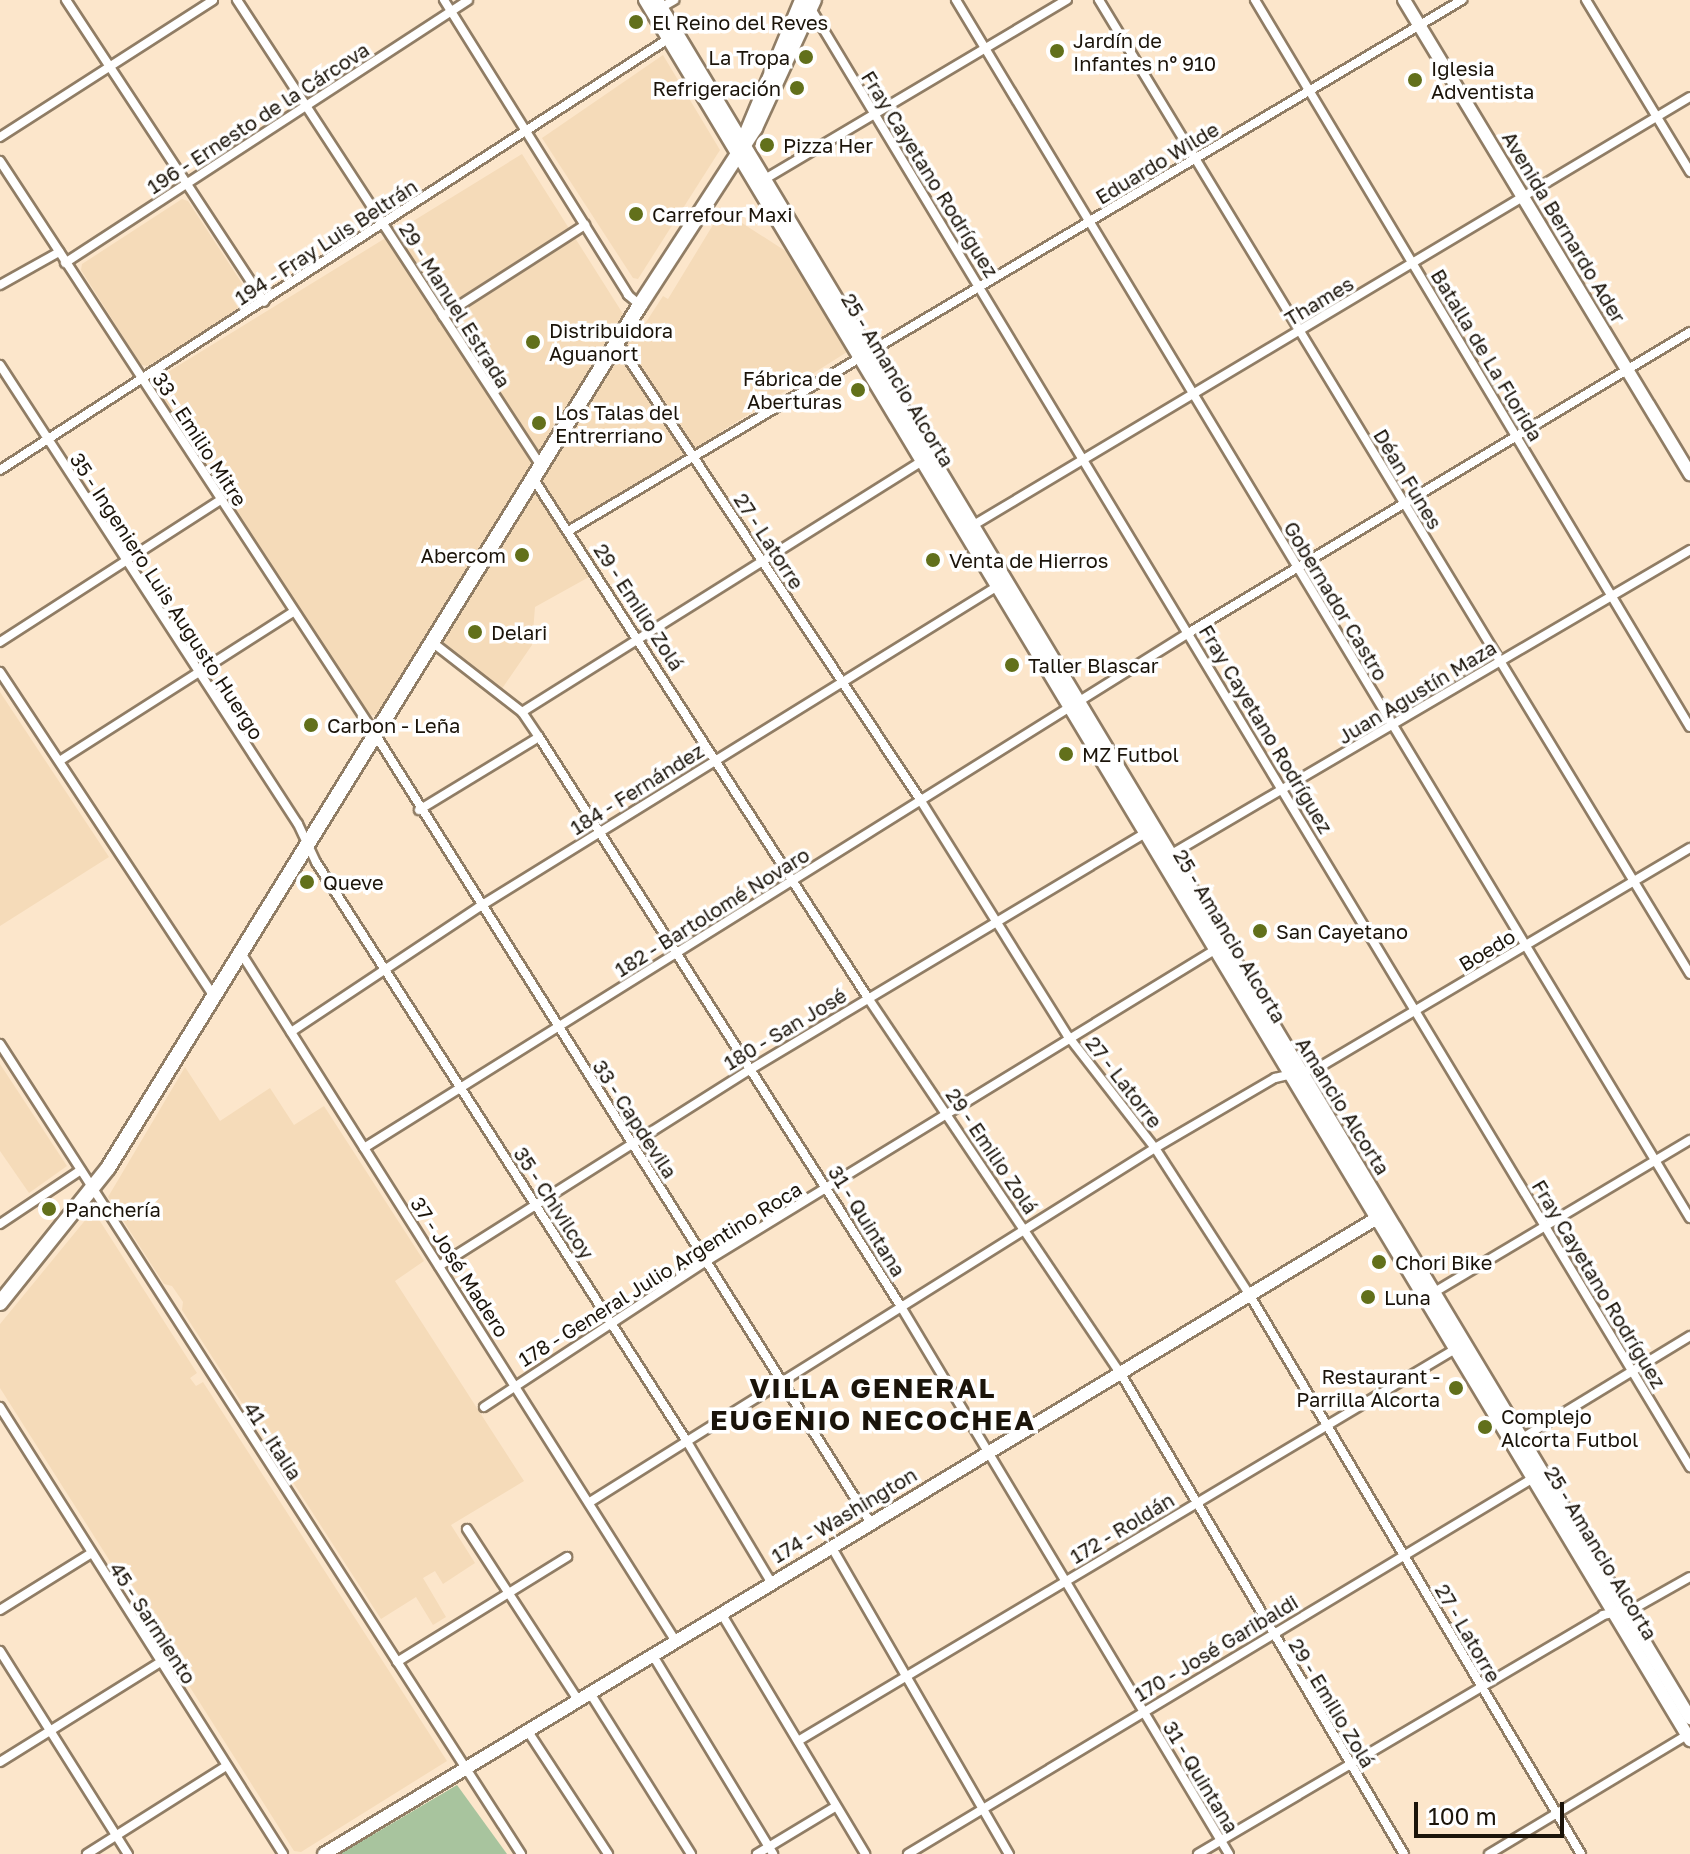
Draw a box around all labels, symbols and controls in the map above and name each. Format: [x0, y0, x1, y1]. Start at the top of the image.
place label: El Reino del Reves [652, 10, 828, 34]
marker: El Reino del Reves [627, 13, 645, 31]
place label: Jardín de Infantes nº 910 [1073, 28, 1216, 75]
street label: 196 - Ernesto de la Cárcova [143, 37, 373, 199]
marker: Jardín de Infantes nº 910 [1048, 42, 1066, 60]
place label: La Tropa [708, 45, 790, 69]
marker: La Tropa [797, 48, 815, 66]
place label: Iglesia Adventista [1431, 56, 1534, 103]
street label: Fray Cayetano Rodríguez [856, 66, 1004, 282]
marker: Iglesia Adventista [1406, 71, 1424, 89]
place label: Refrigeración [652, 76, 781, 100]
marker: Refrigeración [788, 79, 806, 97]
street label: Eduardo Wilde [1091, 117, 1223, 209]
street label: Avenida Bernardo Ader [1497, 127, 1631, 327]
place label: Pizza Her [783, 133, 873, 157]
marker: Pizza Her [758, 136, 776, 154]
street label: 194 - Fray Luis Beltrán [230, 174, 422, 310]
place label: Carrefour Maxi [652, 202, 793, 226]
marker: Carrefour Maxi [627, 205, 645, 223]
street label: 29 - Manuel Estrada [394, 218, 516, 392]
street label: Batalla de La Florida [1426, 265, 1548, 445]
street label: Thames [1280, 271, 1358, 331]
street label: 25 - Amancio Alcorta [837, 289, 959, 471]
place label: Distribuidora Aguanort [549, 318, 673, 365]
marker: Distribuidora Aguanort [524, 333, 542, 351]
place label: Fábrica de Aberturas [743, 366, 842, 413]
street label: 33 - Emilio Mitre [148, 368, 252, 510]
marker: Fábrica de Aberturas [849, 381, 867, 399]
place label: Los Talas del Entrerriano [555, 400, 679, 447]
marker: Los Talas del Entrerriano [530, 414, 548, 432]
street label: Déan Funes [1369, 425, 1447, 533]
street label: 35 - Ingeniero Luis Augusto Huergo [65, 448, 269, 744]
street label: 27 - Latorre [729, 489, 809, 593]
street label: Gobernador Castro [1279, 517, 1393, 685]
street label: 29 - Emilio Zolá [589, 539, 689, 675]
place label: Abercom [421, 543, 506, 567]
marker: Abercom [513, 546, 531, 564]
place label: Venta de Hierros [949, 548, 1108, 572]
marker: Venta de Hierros [924, 551, 942, 569]
place label: Delari [491, 620, 547, 644]
street label: Fray Cayetano Rodríguez [1194, 620, 1338, 838]
marker: Delari [466, 623, 484, 641]
street label: Juan Agustín Maza [1333, 635, 1501, 749]
place label: Taller Blascar [1028, 653, 1159, 677]
marker: Taller Blascar [1003, 656, 1021, 674]
place label: Carbon - Leña [327, 713, 460, 737]
marker: Carbon - Leña [302, 716, 320, 734]
street label: 184 - Fernández [566, 738, 708, 840]
place label: MZ Futbol [1082, 742, 1179, 766]
marker: MZ Futbol [1057, 745, 1075, 763]
street label: 182 - Bartolomé Novaro [610, 842, 814, 982]
street label: 25 - Amancio Alcorta [1169, 845, 1291, 1027]
place label: Queve [323, 870, 383, 894]
marker: Queve [298, 873, 316, 891]
place label: San Cayetano [1276, 919, 1408, 943]
marker: San Cayetano [1251, 922, 1269, 940]
street label: Boedo [1455, 924, 1519, 976]
street label: 180 - San José [719, 983, 851, 1075]
street label: 27 - Latorre [1081, 1031, 1167, 1133]
street label: Amancio Alcorta [1291, 1033, 1395, 1179]
street label: 33 - Capdevila [588, 1055, 682, 1183]
street label: 29 - Emilio Zolá [941, 1084, 1043, 1218]
street label: 35 - Chivilcoy [509, 1143, 599, 1263]
street label: 31 - Quintana [823, 1161, 911, 1281]
street label: Fray Cayetano Rodríguez [1527, 1175, 1671, 1393]
street label: 178 - General Julio Argentino Roca [514, 1177, 806, 1371]
street label: 37 - José Madero [406, 1192, 514, 1342]
place label: Panchería [65, 1197, 161, 1221]
marker: Panchería [40, 1200, 58, 1218]
place label: Chori Bike [1395, 1250, 1492, 1274]
marker: Chori Bike [1370, 1253, 1388, 1271]
place label: Luna [1384, 1285, 1431, 1309]
marker: Luna [1359, 1288, 1377, 1306]
place label: Restaurant - Parrilla Alcorta [1296, 1364, 1440, 1411]
district label: VILLA GENERAL EUGENIO NECOCHEA [710, 1371, 1036, 1437]
marker: Restaurant - Parrilla Alcorta [1447, 1379, 1465, 1397]
street label: 41 - Italia [239, 1398, 307, 1484]
place label: Complejo Alcorta Futbol [1501, 1404, 1638, 1451]
marker: Complejo Alcorta Futbol [1476, 1418, 1494, 1436]
street label: 174 - Washington [767, 1462, 921, 1568]
street label: 25 - Amancio Alcorta [1540, 1462, 1662, 1644]
street label: 172 - Roldán [1066, 1488, 1178, 1568]
street label: 45 - Sarmiento [105, 1558, 201, 1688]
street label: 27 - Latorre [1430, 1580, 1506, 1686]
street label: 170 - José Garibaldi [1130, 1590, 1302, 1706]
street label: 29 - Emilio Zolá [1284, 1634, 1380, 1772]
street label: 31 - Quintana [1158, 1717, 1244, 1837]
scale bar [1418, 1786, 1568, 1836]
text: 100 m [1428, 1801, 1497, 1830]

